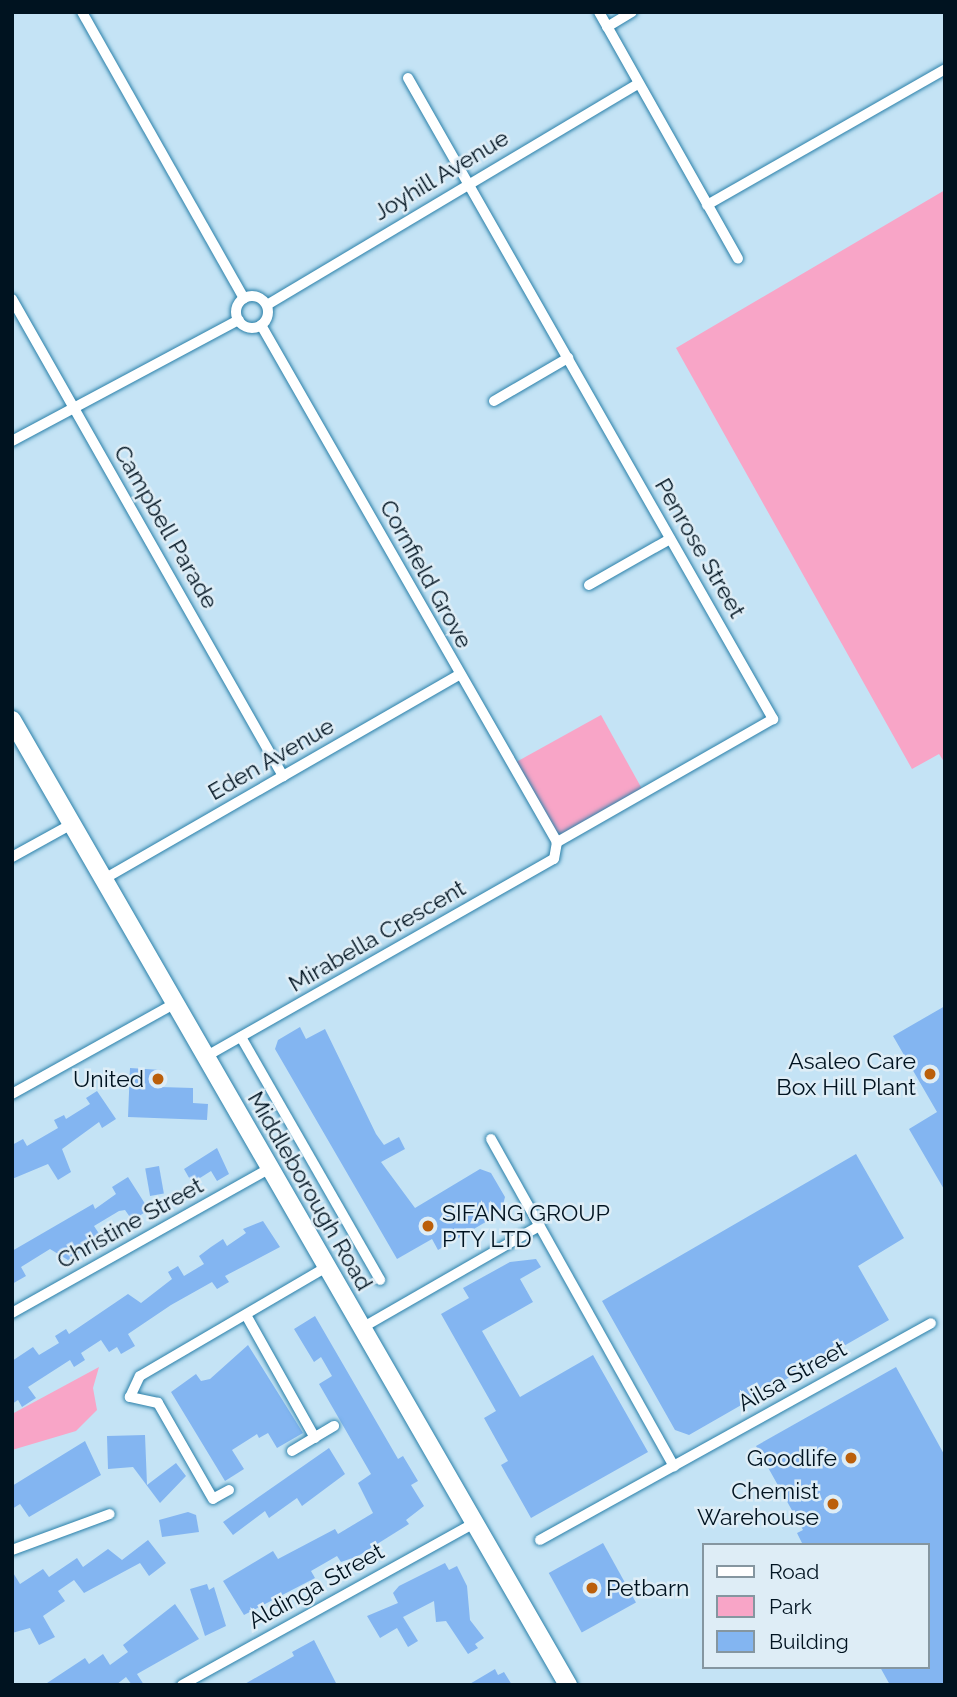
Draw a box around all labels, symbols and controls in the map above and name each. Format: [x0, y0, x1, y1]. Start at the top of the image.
street label: Joyhill Avenue [368, 123, 514, 227]
street label: Campbell Parade [108, 440, 224, 614]
street label: Penrose Street [649, 473, 751, 623]
street label: Cornfield Grove [374, 495, 478, 653]
street label: Eden Avenue [203, 712, 339, 806]
street label: Mirabella Crescent [284, 874, 470, 998]
place label: Asaleo Care Box Hill Plant [776, 1047, 916, 1101]
place label: United [73, 1065, 144, 1093]
marker: Asaleo Care Box Hill Plant [922, 1066, 938, 1082]
marker: United [150, 1071, 166, 1087]
street label: Middleborough Road [242, 1087, 378, 1295]
street label: Christine Street [52, 1172, 208, 1274]
place label: SIFANG GROUP PTY LTD [442, 1199, 610, 1253]
marker: SIFANG GROUP PTY LTD [420, 1218, 436, 1234]
street label: Ailsa Street [733, 1335, 851, 1417]
place label: Goodlife [747, 1444, 837, 1472]
marker: Goodlife [843, 1450, 859, 1466]
place label: Chemist Warehouse [697, 1477, 819, 1531]
marker: Chemist Warehouse [825, 1496, 841, 1512]
street label: Aldinga Street [243, 1537, 389, 1635]
legend [702, 1543, 929, 1669]
text: Road [769, 1559, 819, 1584]
place label: Petbarn [606, 1574, 689, 1602]
marker: Petbarn [584, 1580, 600, 1596]
text: Park [769, 1594, 812, 1619]
text: Building [769, 1629, 849, 1654]

